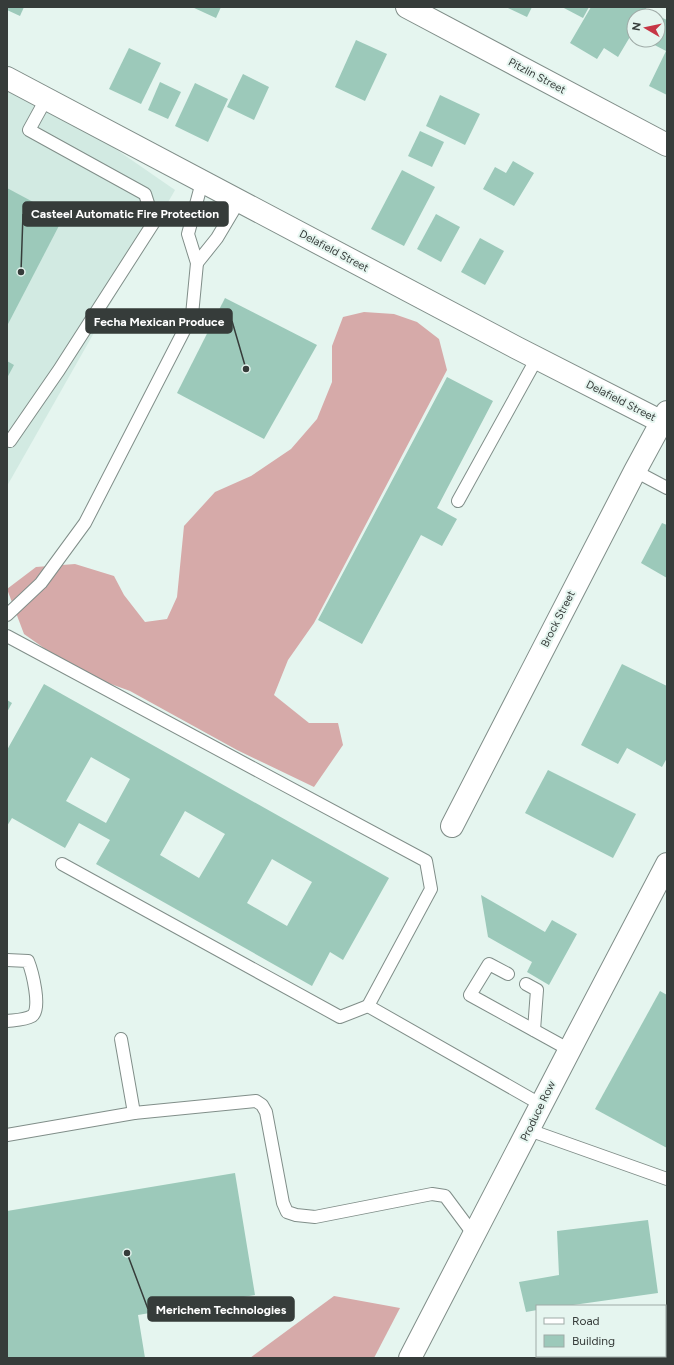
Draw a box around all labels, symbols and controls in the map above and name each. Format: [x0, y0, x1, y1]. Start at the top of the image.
north arrow [626, 8, 666, 48]
text: N [630, 21, 644, 32]
street label: Pitzlin Street [506, 55, 568, 97]
callout: Casteel Automatic Fire Protection [23, 202, 228, 226]
text: Casteel Automatic Fire Protection [31, 207, 219, 221]
street label: Delafield Street [297, 227, 371, 275]
callout: Fecha Mexican Produce [86, 309, 232, 333]
text: Fecha Mexican Produce [94, 315, 225, 329]
street label: Delafield Street [584, 378, 658, 424]
street label: Brock Street [538, 589, 578, 649]
street label: Produce Row [518, 1078, 558, 1143]
callout: Merichem Technologies [148, 1297, 294, 1321]
text: Merichem Technologies [156, 1303, 287, 1317]
legend [536, 1305, 666, 1357]
text: Road [572, 1314, 600, 1328]
text: Building [572, 1334, 615, 1348]

